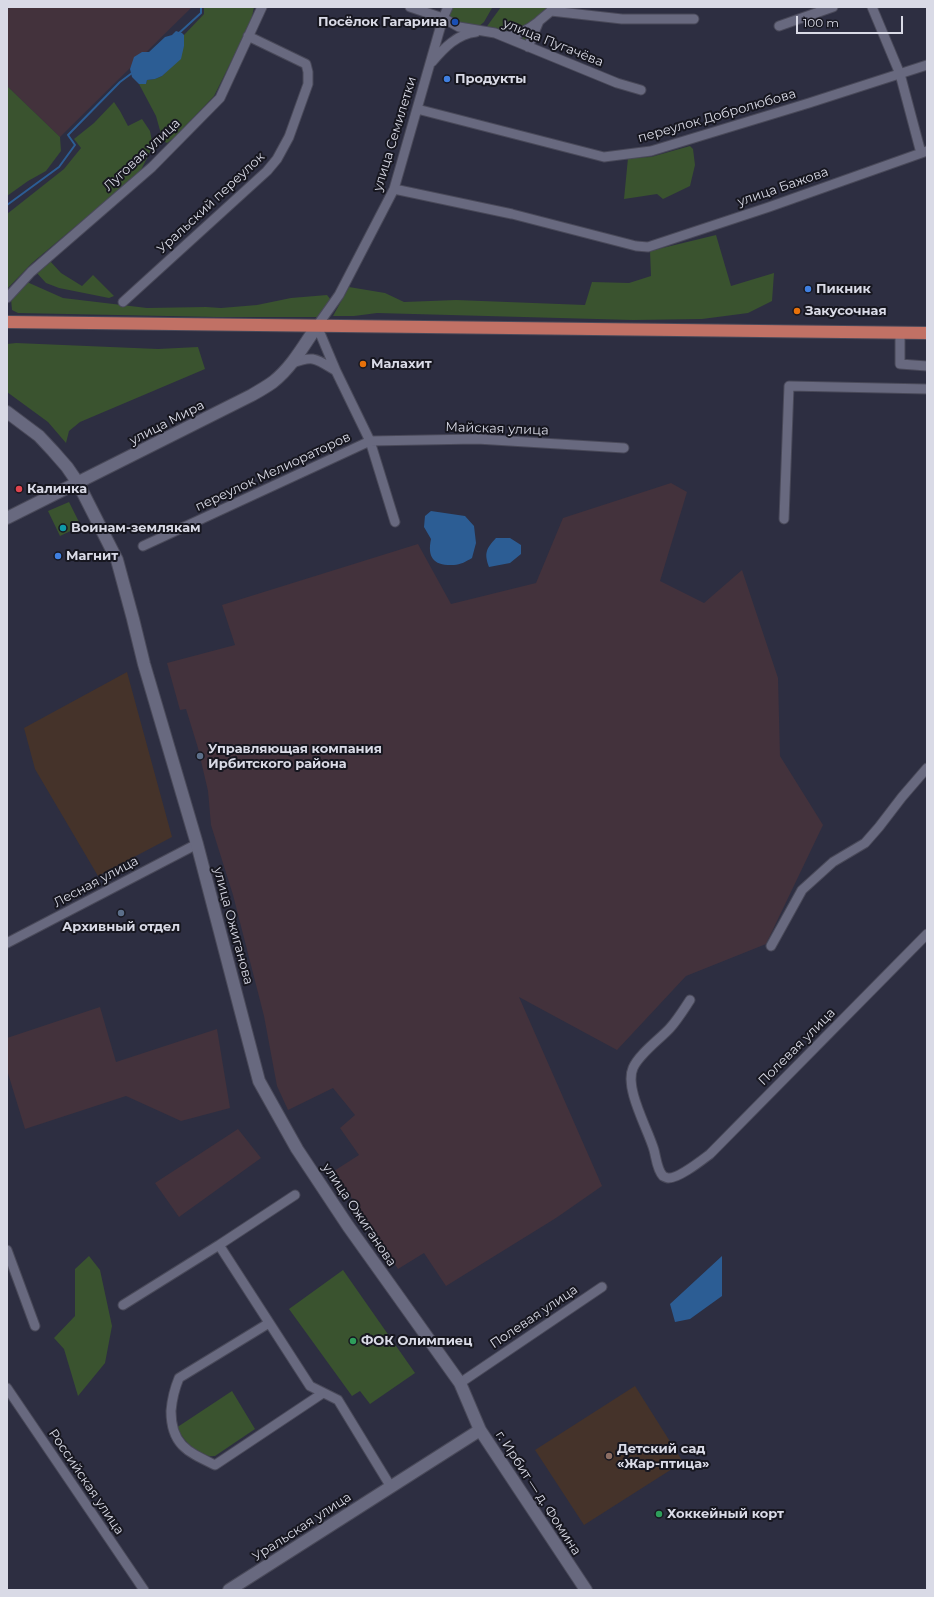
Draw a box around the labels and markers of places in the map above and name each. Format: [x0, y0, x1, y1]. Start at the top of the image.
place label: Посёлок Гагарина [318, 14, 447, 30]
marker: Посёлок Гагарина [450, 17, 460, 27]
place label: Продукты [455, 71, 526, 87]
marker: Продукты [442, 74, 452, 84]
place label: Пикник [816, 281, 871, 297]
marker: Пикник [803, 284, 813, 294]
place label: Закусочная [805, 303, 887, 319]
marker: Закусочная [792, 306, 802, 316]
place label: Малахит [371, 356, 432, 372]
marker: Малахит [358, 359, 368, 369]
place label: Калинка [27, 481, 87, 497]
marker: Калинка [14, 484, 24, 494]
place label: Воинам-землякам [71, 520, 201, 536]
marker: Воинам-землякам [58, 523, 68, 533]
place label: Магнит [66, 548, 118, 564]
marker: Магнит [53, 551, 63, 561]
place label: Управляющая компания Ирбитского района [208, 741, 382, 772]
marker: Управляющая компания Ирбитского района [195, 751, 205, 761]
marker: Архивный отдел [116, 908, 126, 918]
place label: Архивный отдел [62, 919, 180, 935]
place label: ФОК Олимпиец [361, 1333, 472, 1349]
marker: ФОК Олимпиец [348, 1336, 358, 1346]
place label: Детский сад «Жар-птица» [617, 1441, 710, 1472]
marker: Детский сад «Жар-птица» [604, 1451, 614, 1461]
place label: Хоккейный корт [667, 1506, 784, 1522]
marker: Хоккейный корт [654, 1509, 664, 1519]

